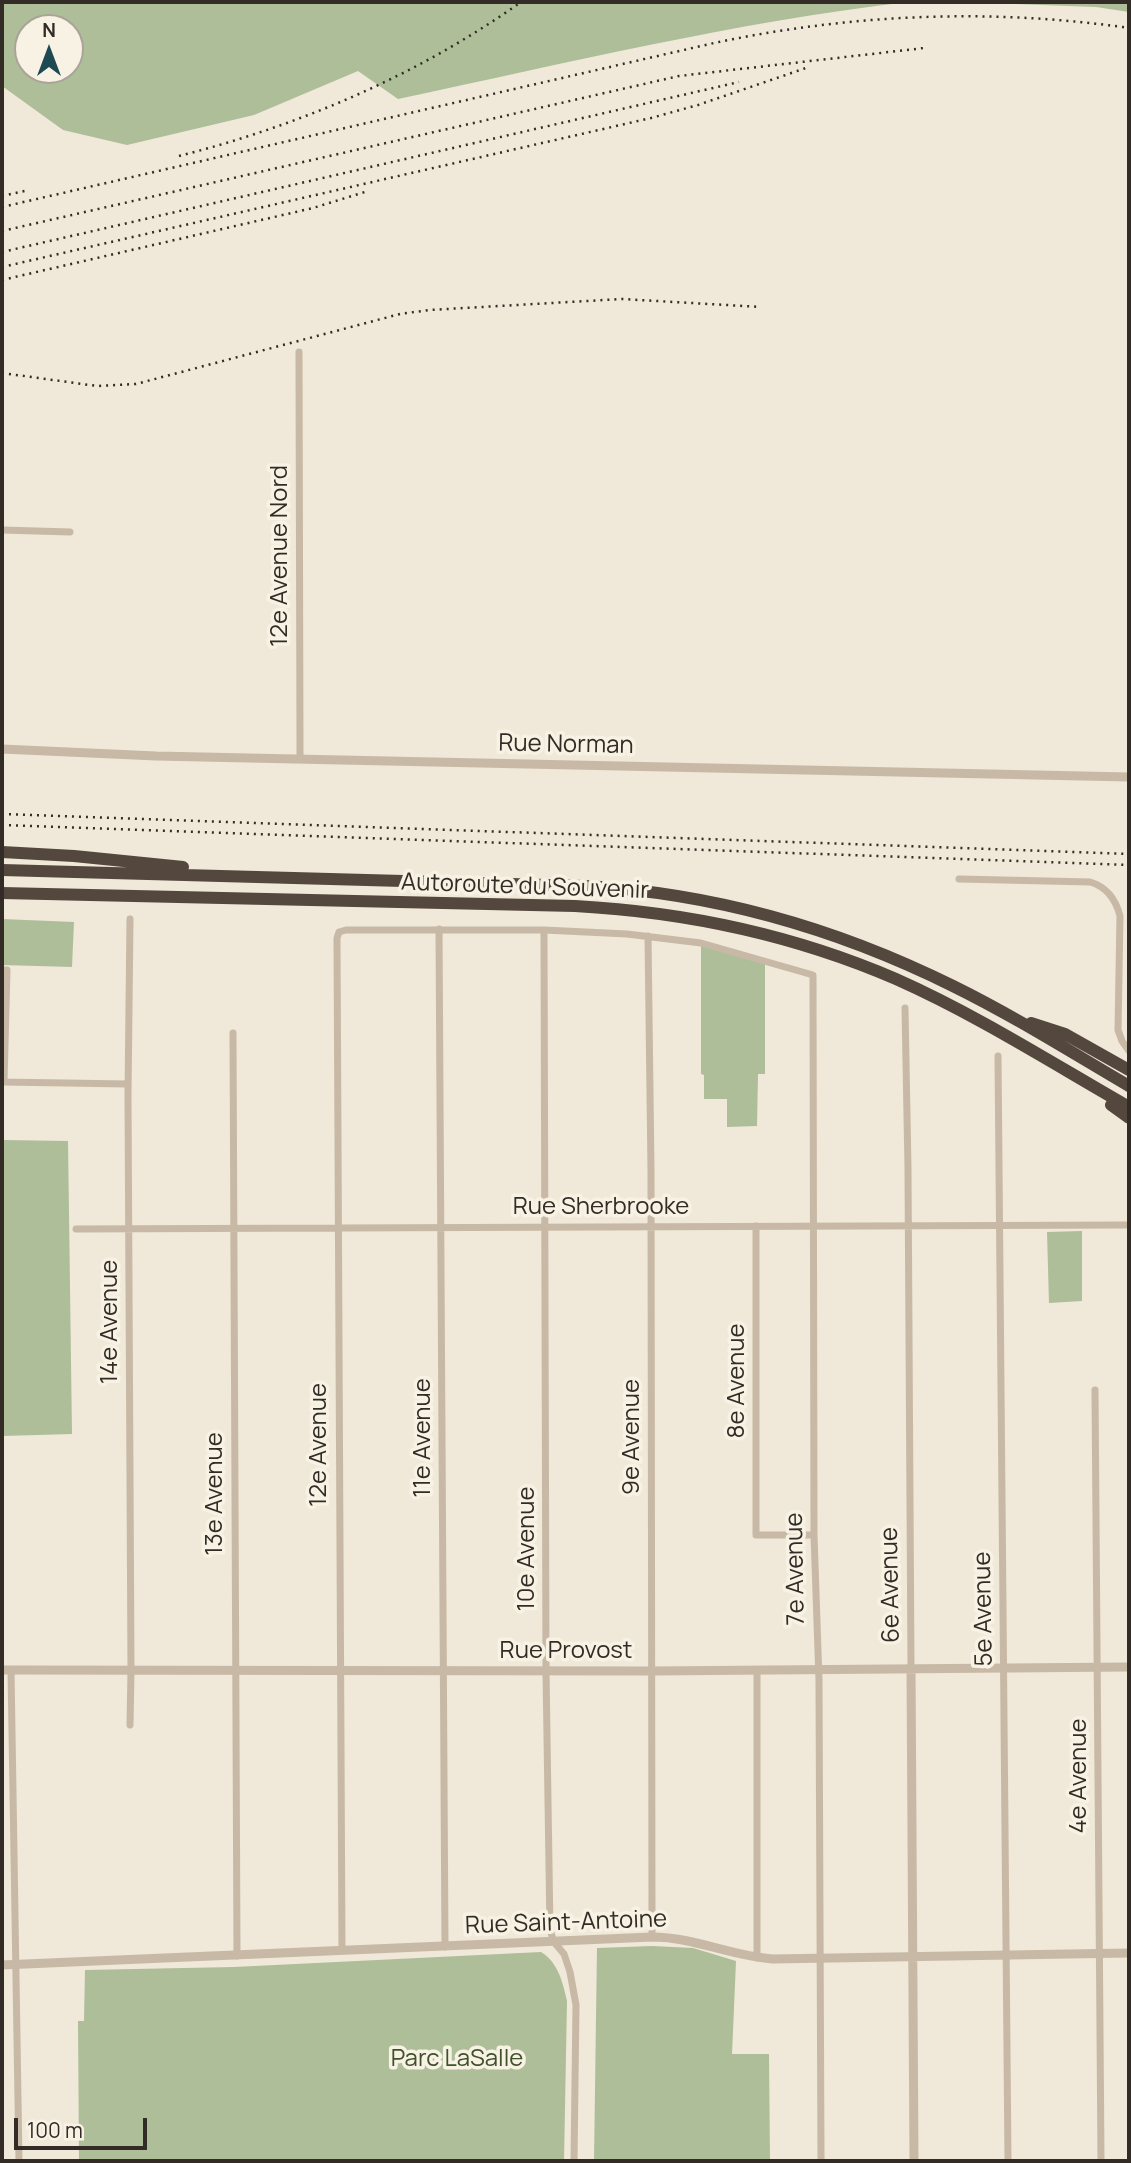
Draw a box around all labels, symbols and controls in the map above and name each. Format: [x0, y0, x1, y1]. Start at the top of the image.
north arrow [14, 14, 84, 84]
text: N [42, 17, 56, 43]
street label: 12e Avenue Nord [266, 465, 294, 647]
street label: Rue Norman [498, 729, 634, 761]
street label: Autoroute du Souvenir [401, 868, 649, 906]
street label: Rue Sherbrooke [513, 1193, 689, 1221]
street label: 14e Avenue [96, 1260, 124, 1384]
street label: 8e Avenue [723, 1324, 751, 1438]
street label: 11e Avenue [409, 1378, 437, 1498]
street label: 9e Avenue [618, 1379, 646, 1495]
street label: 12e Avenue [305, 1383, 333, 1507]
street label: 13e Avenue [201, 1432, 229, 1556]
street label: 10e Avenue [513, 1487, 541, 1611]
street label: 7e Avenue [781, 1512, 811, 1626]
street label: 6e Avenue [876, 1527, 906, 1643]
street label: 5e Avenue [969, 1551, 999, 1667]
street label: Rue Provost [500, 1637, 632, 1665]
street label: 4e Avenue [1065, 1718, 1093, 1834]
street label: Rue Saint-Antoine [465, 1905, 667, 1941]
park label: Parc LaSalle [391, 2045, 523, 2073]
scale bar [18, 2104, 150, 2148]
text: 100 m [27, 2116, 83, 2144]

